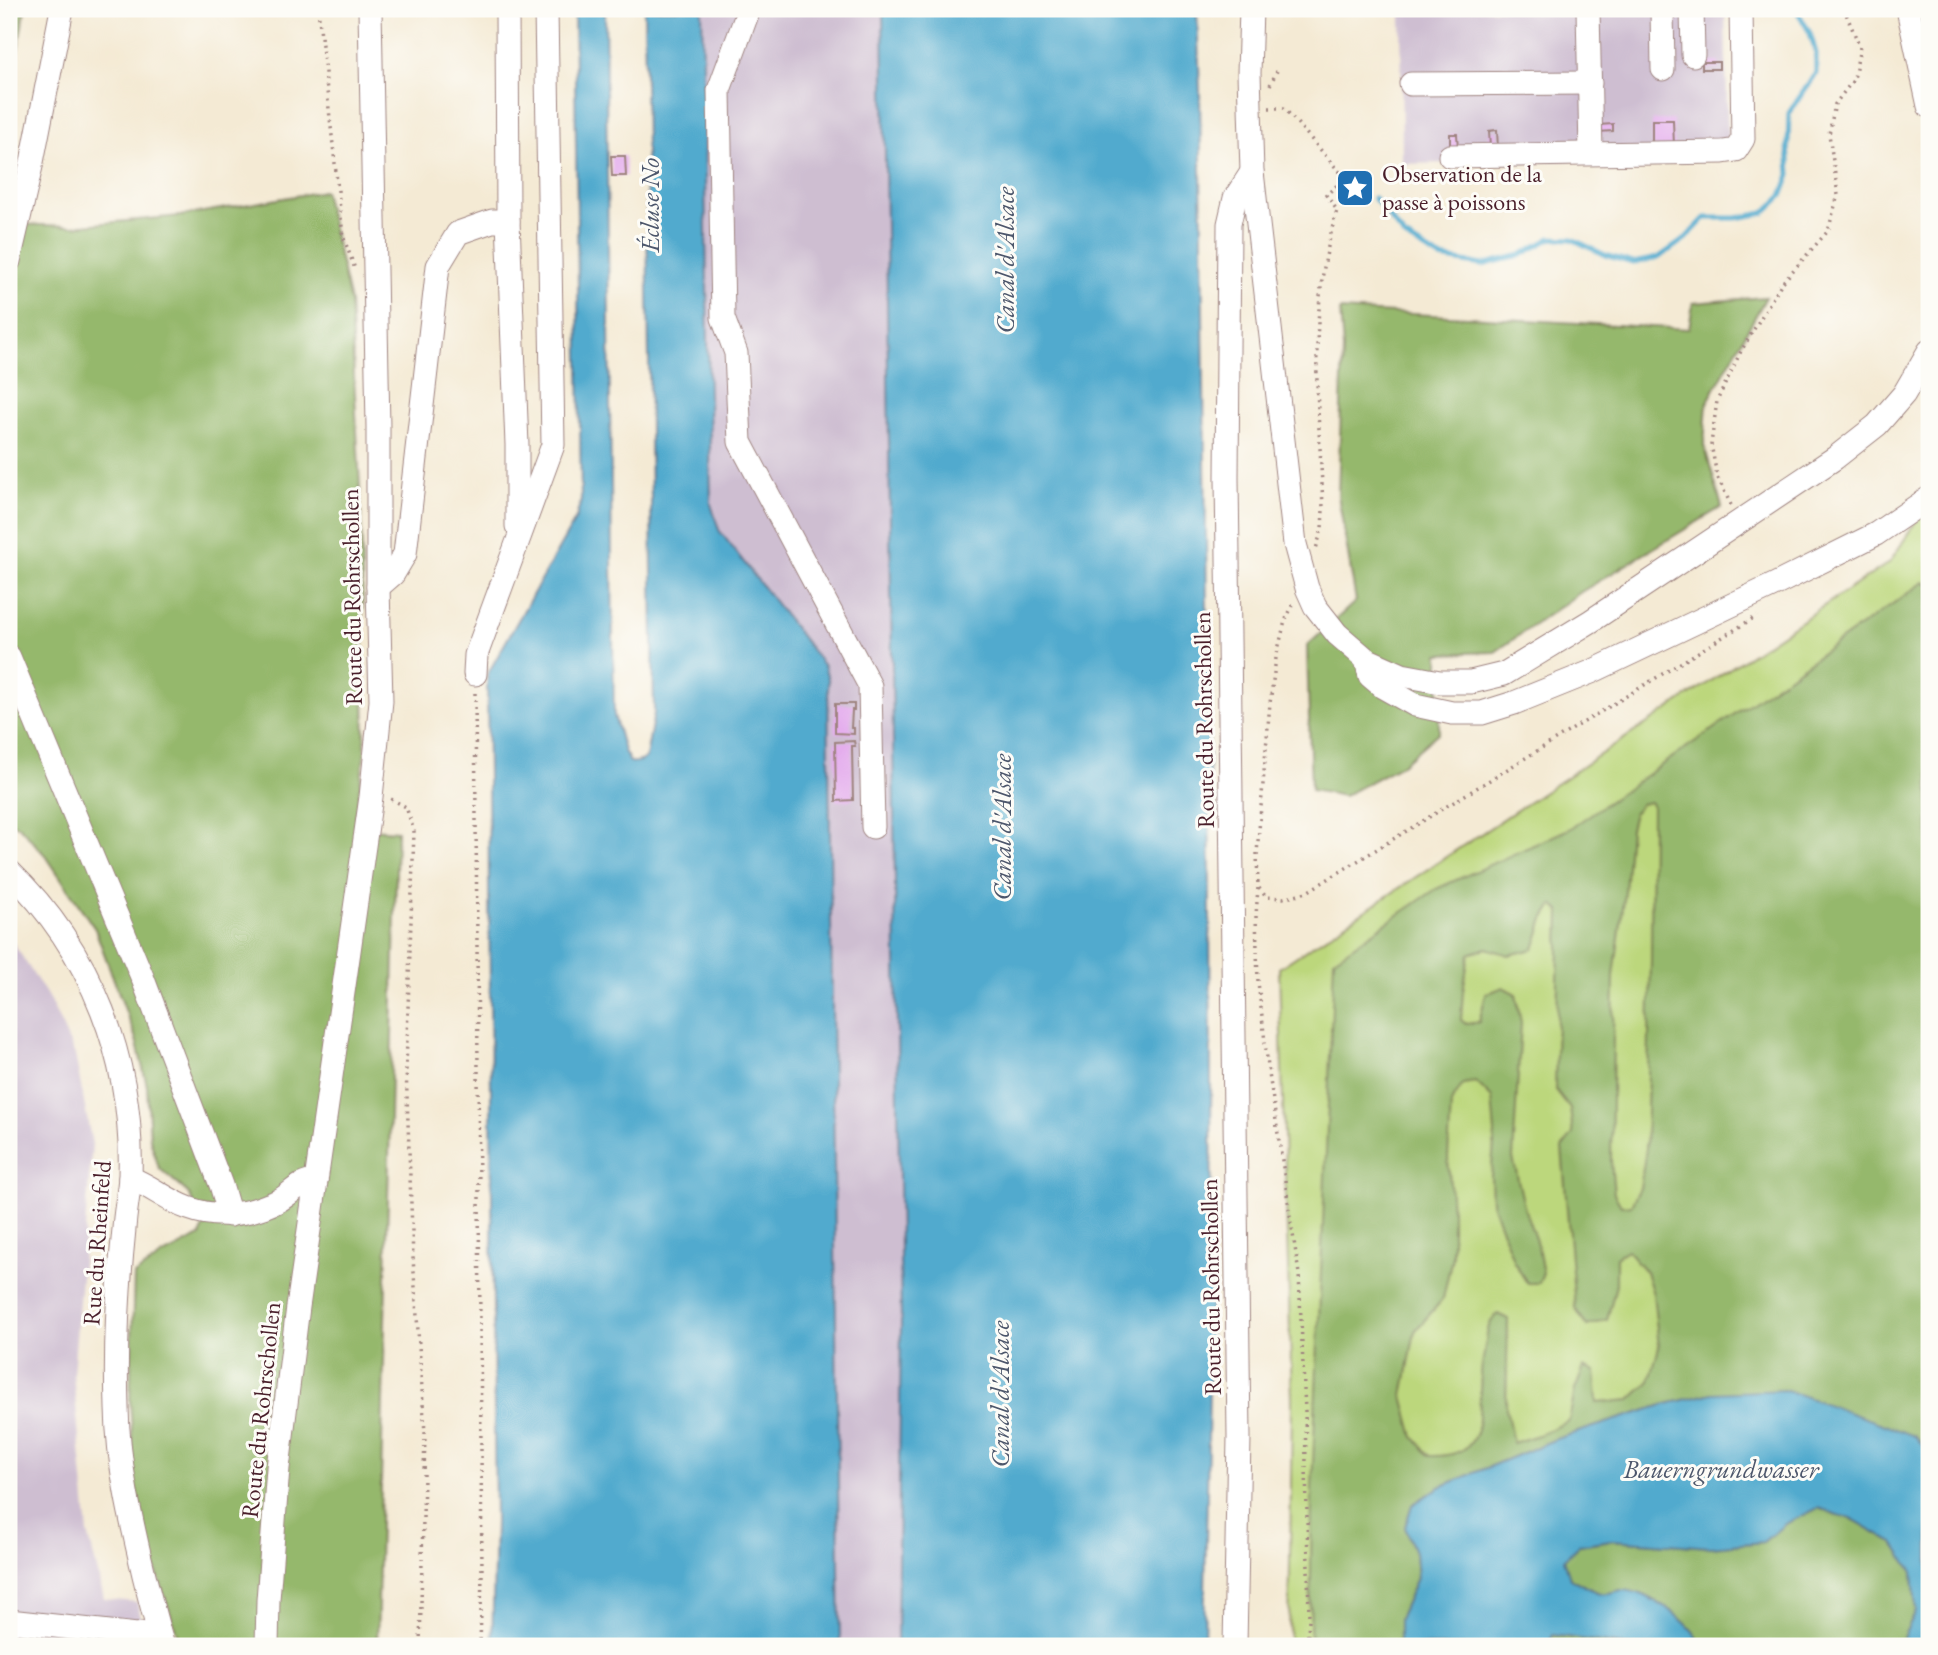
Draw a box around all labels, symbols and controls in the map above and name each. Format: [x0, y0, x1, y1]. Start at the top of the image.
water label: Écluse No [633, 158, 667, 253]
place label: Observation de la passe à poissons [1382, 158, 1542, 217]
place icon: Observation de la passe à poissons [1334, 167, 1376, 209]
water label: Canal d'Alsace [988, 185, 1022, 333]
street label: Route du Rohrschollen [334, 488, 369, 706]
street label: Route du Rohrschollen [1186, 611, 1221, 829]
water label: Canal d'Alsace [985, 752, 1019, 900]
street label: Rue du Rheinfeld [75, 1159, 118, 1326]
street label: Route du Rohrschollen [1193, 1178, 1228, 1396]
street label: Route du Rohrschollen [234, 1300, 287, 1519]
water label: Canal d'Alsace [983, 1319, 1017, 1467]
water label: Bauerngrundwasser [1622, 1452, 1820, 1486]

